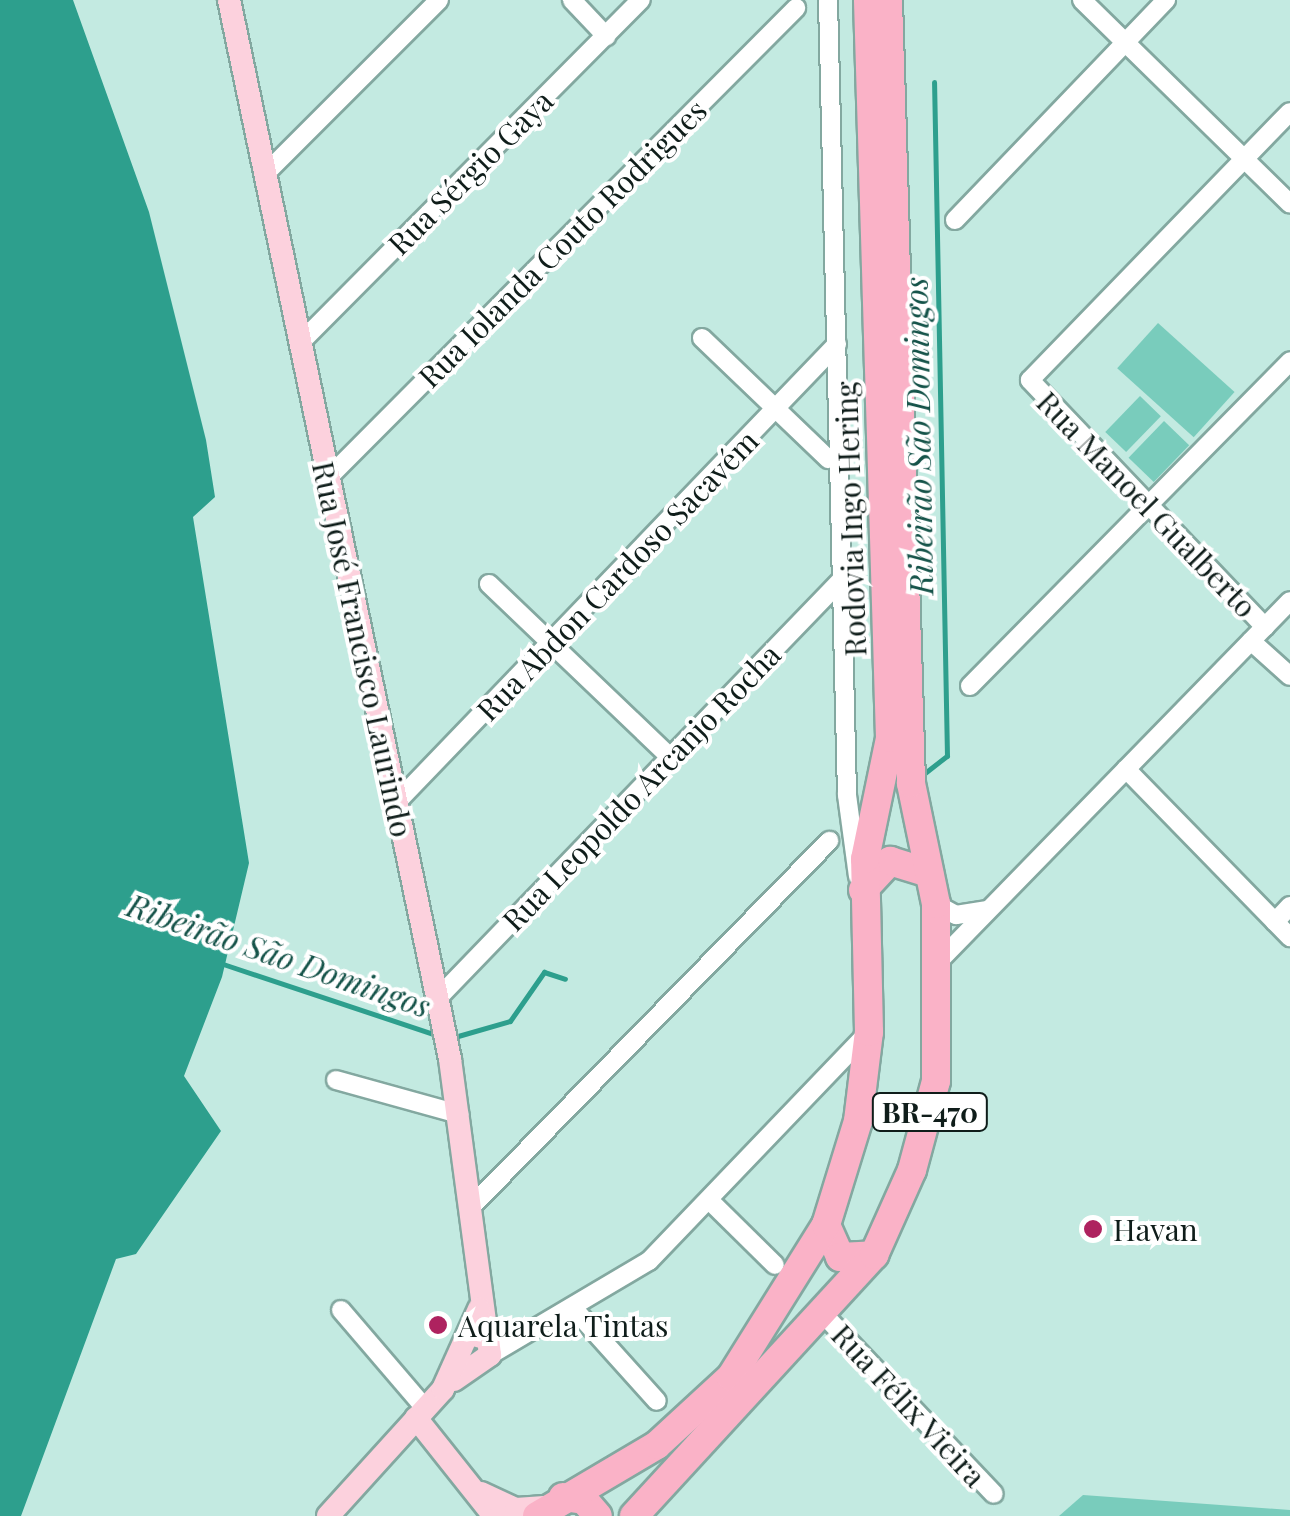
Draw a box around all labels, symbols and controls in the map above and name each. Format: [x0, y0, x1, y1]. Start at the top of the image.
street label: Rua Sérgio Gaya [380, 82, 560, 262]
street label: Rua Iolanda Couto Rodrigues [410, 91, 714, 395]
water label: Ribeirão São Domingos [896, 277, 940, 595]
street label: Rodovia Ingo Hering [827, 381, 873, 657]
street label: Rua Manoel Gualberto [1030, 383, 1264, 625]
street label: Rua Abdon Cardoso Sacavém [468, 422, 766, 728]
street label: Rua José Francisco Laurindo [306, 458, 420, 840]
street label: Rua Leopoldo Arcanjo Rocha [494, 636, 788, 938]
water label: Ribeirão São Domingos [122, 885, 436, 1025]
road number: BR-470 [870, 1089, 990, 1135]
place label: Havan [1113, 1211, 1198, 1247]
marker: Havan [1082, 1218, 1104, 1240]
place label: Aquarela Tintas [458, 1307, 669, 1343]
marker: Aquarela Tintas [427, 1314, 449, 1336]
street label: Rua Félix Vieira [824, 1316, 994, 1494]

